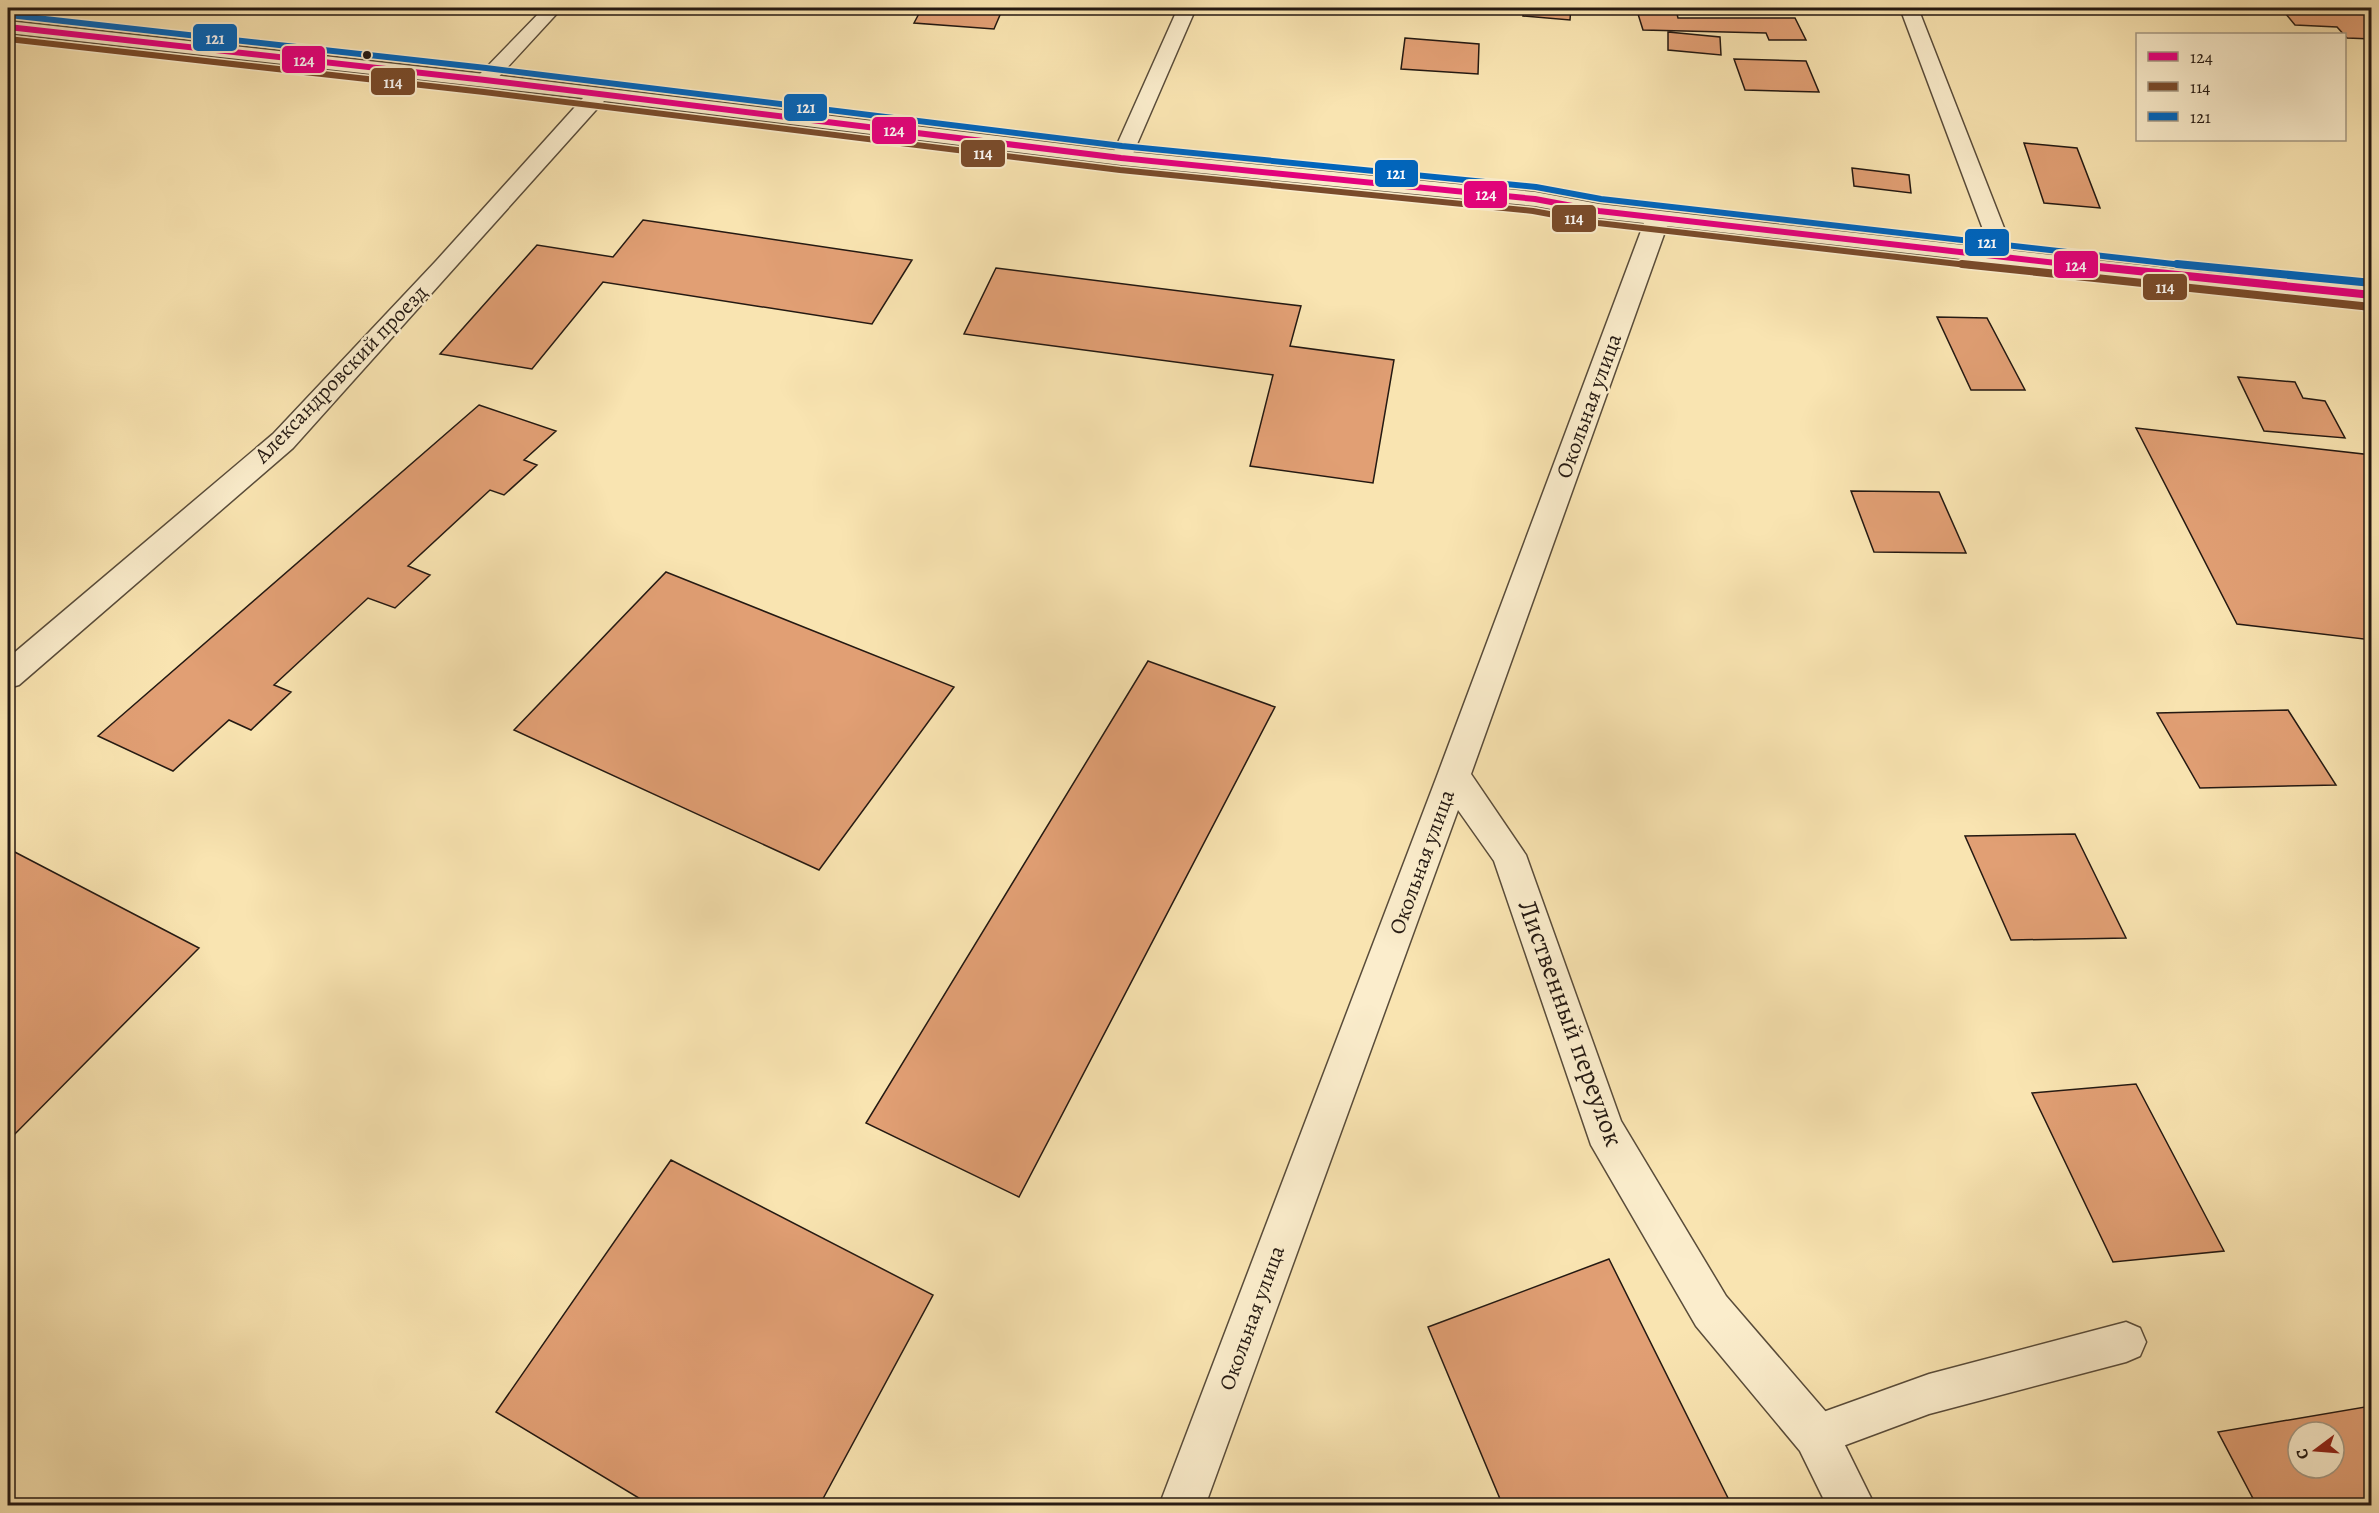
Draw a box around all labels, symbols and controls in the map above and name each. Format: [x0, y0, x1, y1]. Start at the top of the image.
line badge: 121 [192, 23, 238, 52]
text: 121 [205, 28, 225, 50]
legend [2136, 33, 2346, 141]
line badge: 124 [281, 45, 326, 74]
text: 124 [2190, 45, 2213, 69]
unlabelled marker [361, 49, 373, 61]
text: 124 [294, 50, 315, 72]
line badge: 114 [370, 67, 416, 96]
text: 114 [384, 72, 403, 94]
text: 114 [2190, 75, 2210, 99]
line badge: 121 [783, 93, 828, 122]
text: 121 [796, 97, 816, 119]
text: 121 [2190, 105, 2211, 129]
line badge: 124 [871, 116, 917, 145]
text: 124 [884, 120, 905, 142]
line badge: 114 [960, 139, 1006, 168]
text: 114 [974, 143, 993, 165]
line badge: 121 [1374, 159, 1419, 188]
text: 121 [1386, 163, 1406, 185]
line badge: 124 [1463, 180, 1508, 209]
text: 124 [1476, 184, 1497, 206]
line badge: 114 [1551, 204, 1597, 233]
text: 114 [1565, 208, 1584, 230]
line badge: 121 [1964, 228, 2010, 257]
text: 121 [1977, 232, 1997, 254]
line badge: 124 [2053, 250, 2099, 279]
text: 124 [2066, 255, 2087, 277]
line badge: 114 [2142, 273, 2188, 301]
text: 114 [2156, 277, 2175, 299]
street label: Александровский проезд [247, 278, 434, 471]
street label: Окольная улица [1549, 329, 1629, 483]
street label: Окольная улица [1382, 785, 1462, 939]
street label: Лиственный переулок [1510, 895, 1632, 1151]
street label: Окольная улица [1212, 1241, 1292, 1395]
north arrow [2286, 1420, 2346, 1480]
text: С [2291, 1446, 2314, 1462]

